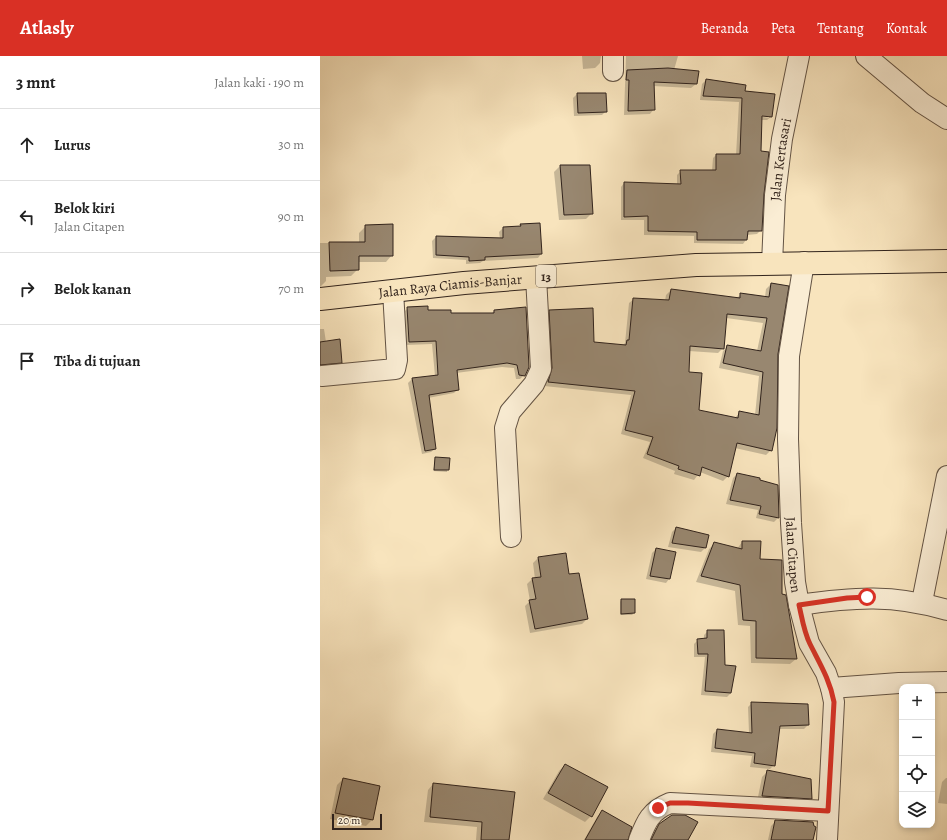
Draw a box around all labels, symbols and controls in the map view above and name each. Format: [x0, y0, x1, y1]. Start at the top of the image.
text: Atlasly [20, 15, 74, 41]
text: Beranda [701, 19, 749, 38]
text: Peta [771, 19, 795, 38]
text: Tentang [817, 19, 864, 38]
text: Kontak [886, 19, 927, 38]
text: 3 mnt [16, 71, 56, 94]
text: Jalan kaki · 190 m [214, 74, 304, 91]
street label: Jalan Kertasari [766, 116, 796, 201]
icon: ahead [16, 134, 38, 156]
text: Lurus [54, 135, 91, 155]
text: 30 m [278, 136, 304, 153]
text: Belok kiri [54, 198, 115, 218]
icon: left [16, 206, 38, 228]
text: 90 m [278, 208, 304, 225]
text: Jalan Citapen [54, 218, 125, 235]
road number: 13 [536, 265, 556, 287]
street label: Jalan Raya Ciamis-Banjar [378, 269, 523, 302]
icon: right [16, 278, 38, 300]
text: Belok kanan [54, 279, 131, 299]
text: 70 m [278, 280, 304, 297]
icon: arrive [16, 350, 38, 372]
text: Tiba di tujuan [54, 351, 140, 371]
street label: Jalan Citapen [781, 516, 806, 595]
route start [858, 588, 876, 606]
map controls [899, 684, 935, 828]
button: + [899, 684, 935, 720]
button: − [899, 720, 935, 756]
button: locate [899, 756, 935, 792]
button: layers [899, 792, 935, 828]
route end [649, 799, 667, 817]
scale bar [332, 812, 382, 831]
text: 20 m [338, 813, 360, 828]

